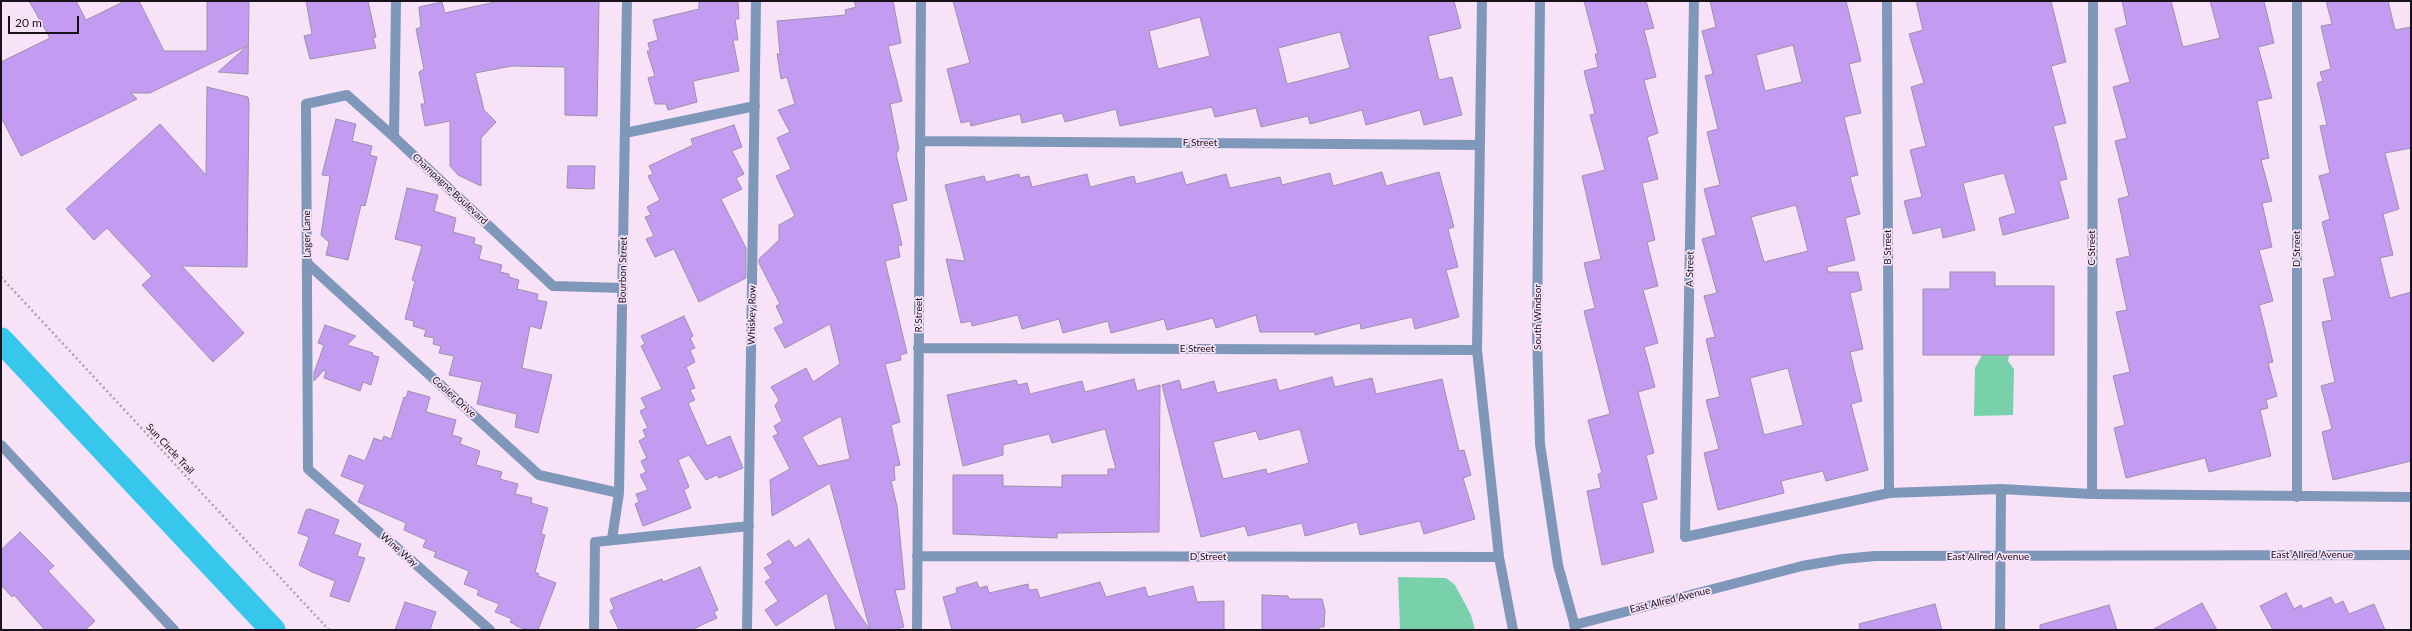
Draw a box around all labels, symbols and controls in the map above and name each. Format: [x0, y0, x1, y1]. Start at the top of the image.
scale bar [10, 8, 81, 34]
text: 20 m [15, 15, 42, 30]
street label: F Street [1183, 137, 1217, 149]
street label: Champagne Boulevard [410, 151, 490, 227]
street label: Lager Lane [301, 210, 313, 258]
street label: B Street [1882, 229, 1894, 265]
street label: C Street [2086, 230, 2098, 266]
street label: D Street [2291, 231, 2303, 267]
street label: Bourbon Street [616, 236, 630, 304]
street label: A Street [1684, 251, 1696, 287]
street label: South Windsor [1532, 284, 1544, 350]
street label: Whiskey Row [745, 285, 759, 345]
street label: R Street [913, 297, 925, 333]
street label: E Street [1180, 343, 1214, 355]
street label: Cooler Drive [429, 374, 479, 420]
street label: Sun Circle Trail [144, 421, 196, 477]
street label: Wine Way [378, 530, 420, 570]
street label: East Allred Avenue [2271, 549, 2353, 561]
street label: D Street [1190, 551, 1226, 563]
street label: East Allred Avenue [1947, 551, 2029, 563]
street label: East Allred Avenue [1628, 584, 1712, 616]

